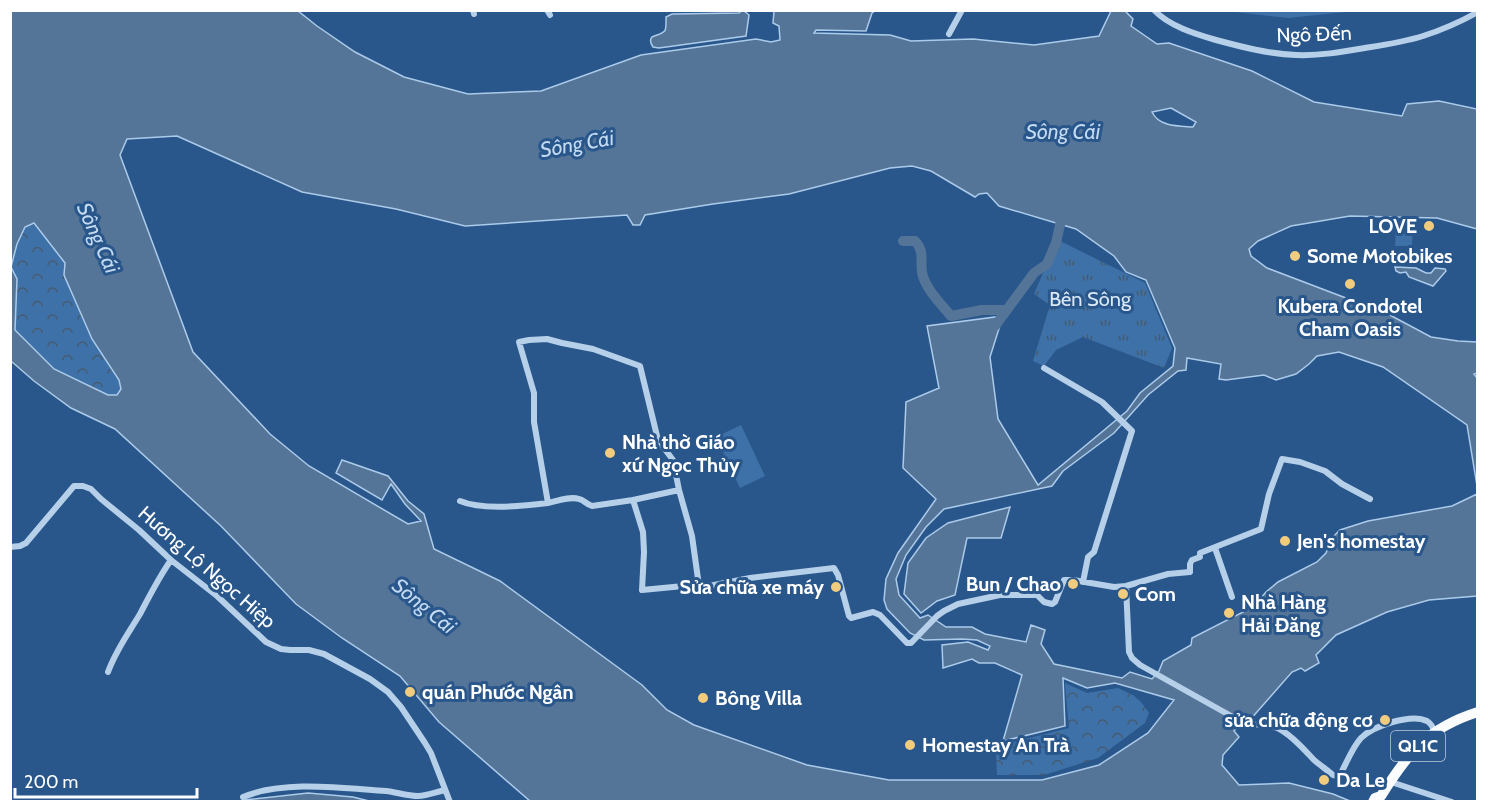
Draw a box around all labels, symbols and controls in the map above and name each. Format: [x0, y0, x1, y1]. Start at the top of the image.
street label: Ngô Đến [1276, 21, 1352, 47]
water label: Sông Cái [1026, 119, 1101, 144]
water label: Sông Cái [538, 125, 616, 162]
water label: Sông Cái [72, 199, 125, 277]
place label: LOVE [1369, 214, 1417, 238]
marker: LOVE [1422, 219, 1436, 233]
place label: Some Motobikes [1307, 244, 1452, 268]
marker: Some Motobikes [1288, 249, 1302, 263]
marker: Kubera Condotel Cham Oasis [1343, 277, 1357, 291]
park label: Bên Sông [1049, 287, 1132, 311]
place label: Kubera Condotel Cham Oasis [1277, 294, 1423, 341]
place label: Nhà thờ Giáo xứ Ngọc Thủy [622, 430, 740, 477]
marker: Nhà thờ Giáo xứ Ngọc Thủy [603, 446, 617, 460]
street label: Hương Lộ Ngọc Hiệp [133, 501, 281, 633]
place label: Jen's homestay [1296, 529, 1426, 553]
marker: Jen's homestay [1278, 534, 1292, 548]
water label: Sông Cái [387, 572, 462, 639]
place label: Bun / Chao [966, 572, 1061, 596]
place label: Sửa chữa xe máy [680, 575, 824, 599]
marker: Bun / Chao [1066, 577, 1080, 591]
marker: Sửa chữa xe máy [829, 580, 843, 594]
place label: Com [1135, 582, 1176, 606]
marker: Com [1116, 587, 1130, 601]
place label: Nhà Hàng Hải Đăng [1241, 590, 1326, 637]
marker: Nhà Hàng Hải Đăng [1222, 606, 1236, 620]
place label: quán Phước Ngân [422, 680, 574, 704]
marker: quán Phước Ngân [403, 685, 417, 699]
place label: Bông Villa [715, 686, 802, 710]
marker: Bông Villa [696, 691, 710, 705]
place label: sửa chữa động cơ [1225, 708, 1373, 732]
marker: sửa chữa động cơ [1378, 713, 1392, 727]
road number: QL1C [1391, 731, 1445, 761]
place label: Homestay An Trà [922, 733, 1069, 757]
marker: Homestay An Trà [903, 738, 917, 752]
scale bar [15, 761, 196, 799]
place label: Da Le [1336, 768, 1385, 792]
text: 200 m [24, 771, 78, 793]
marker: Da Le [1317, 773, 1331, 787]

